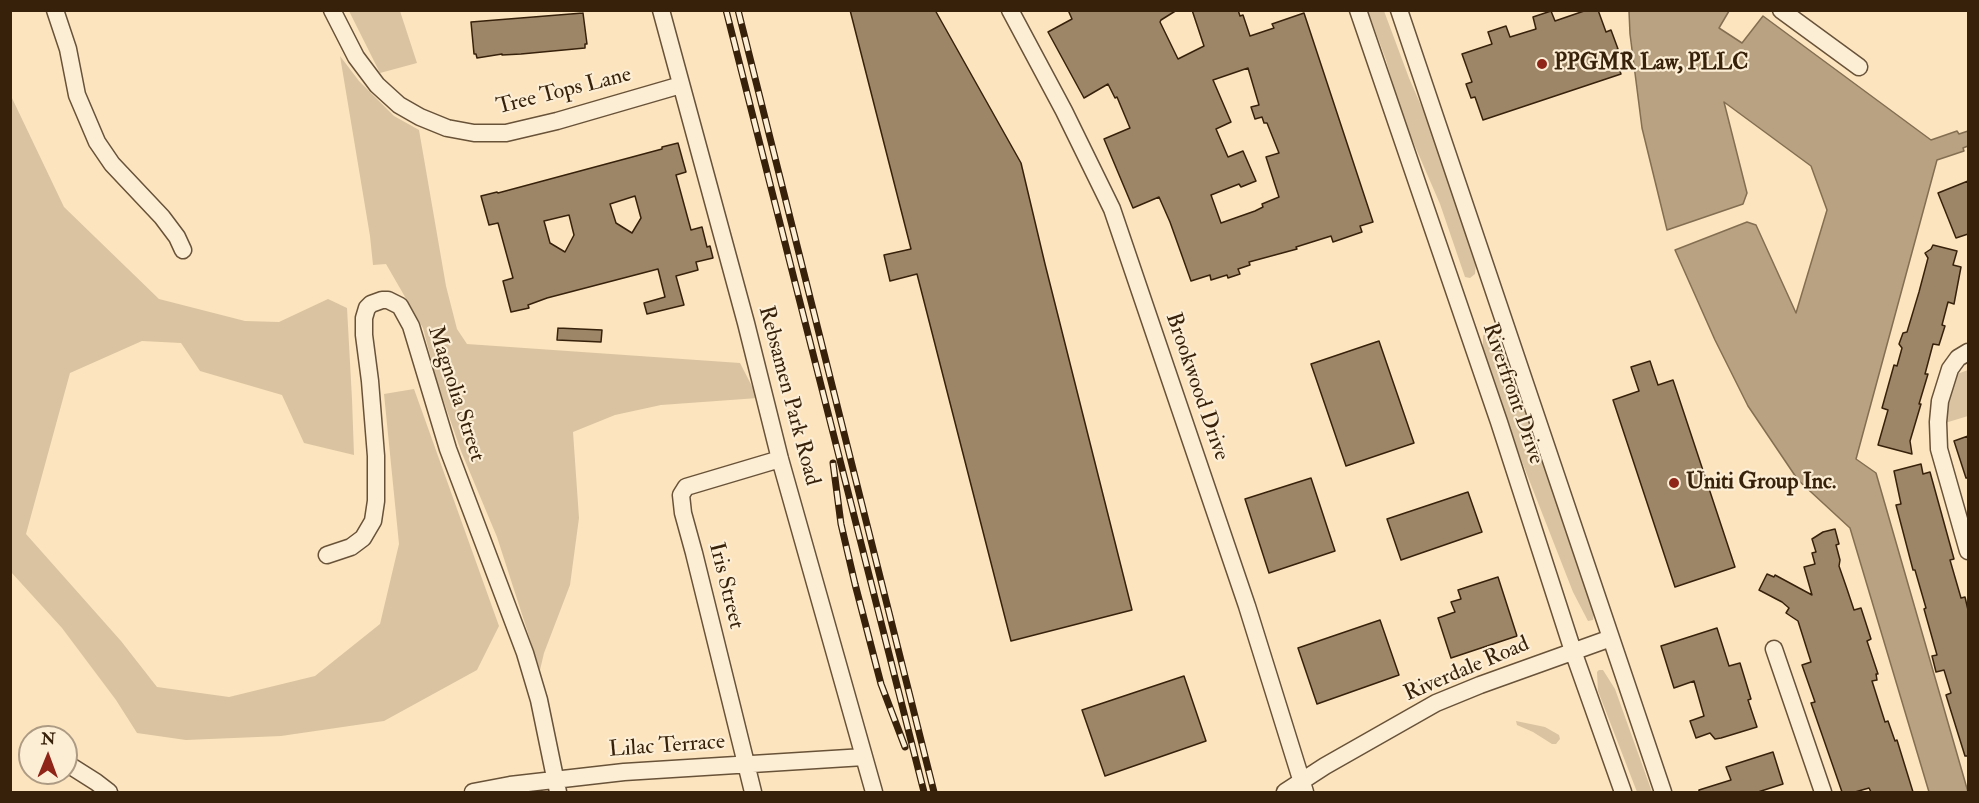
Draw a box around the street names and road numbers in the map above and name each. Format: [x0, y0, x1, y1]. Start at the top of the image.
street label: Tree Tops Lane [494, 62, 634, 122]
street label: Rebsamen Park Road [751, 303, 825, 489]
street label: Brookwood Drive [1158, 310, 1234, 464]
street label: Riverfront Drive [1476, 320, 1548, 468]
street label: Magnolia Street [421, 323, 489, 465]
street label: Iris Street [702, 540, 748, 632]
street label: Riverdale Road [1400, 632, 1534, 708]
street label: Lilac Terrace [608, 730, 726, 764]

